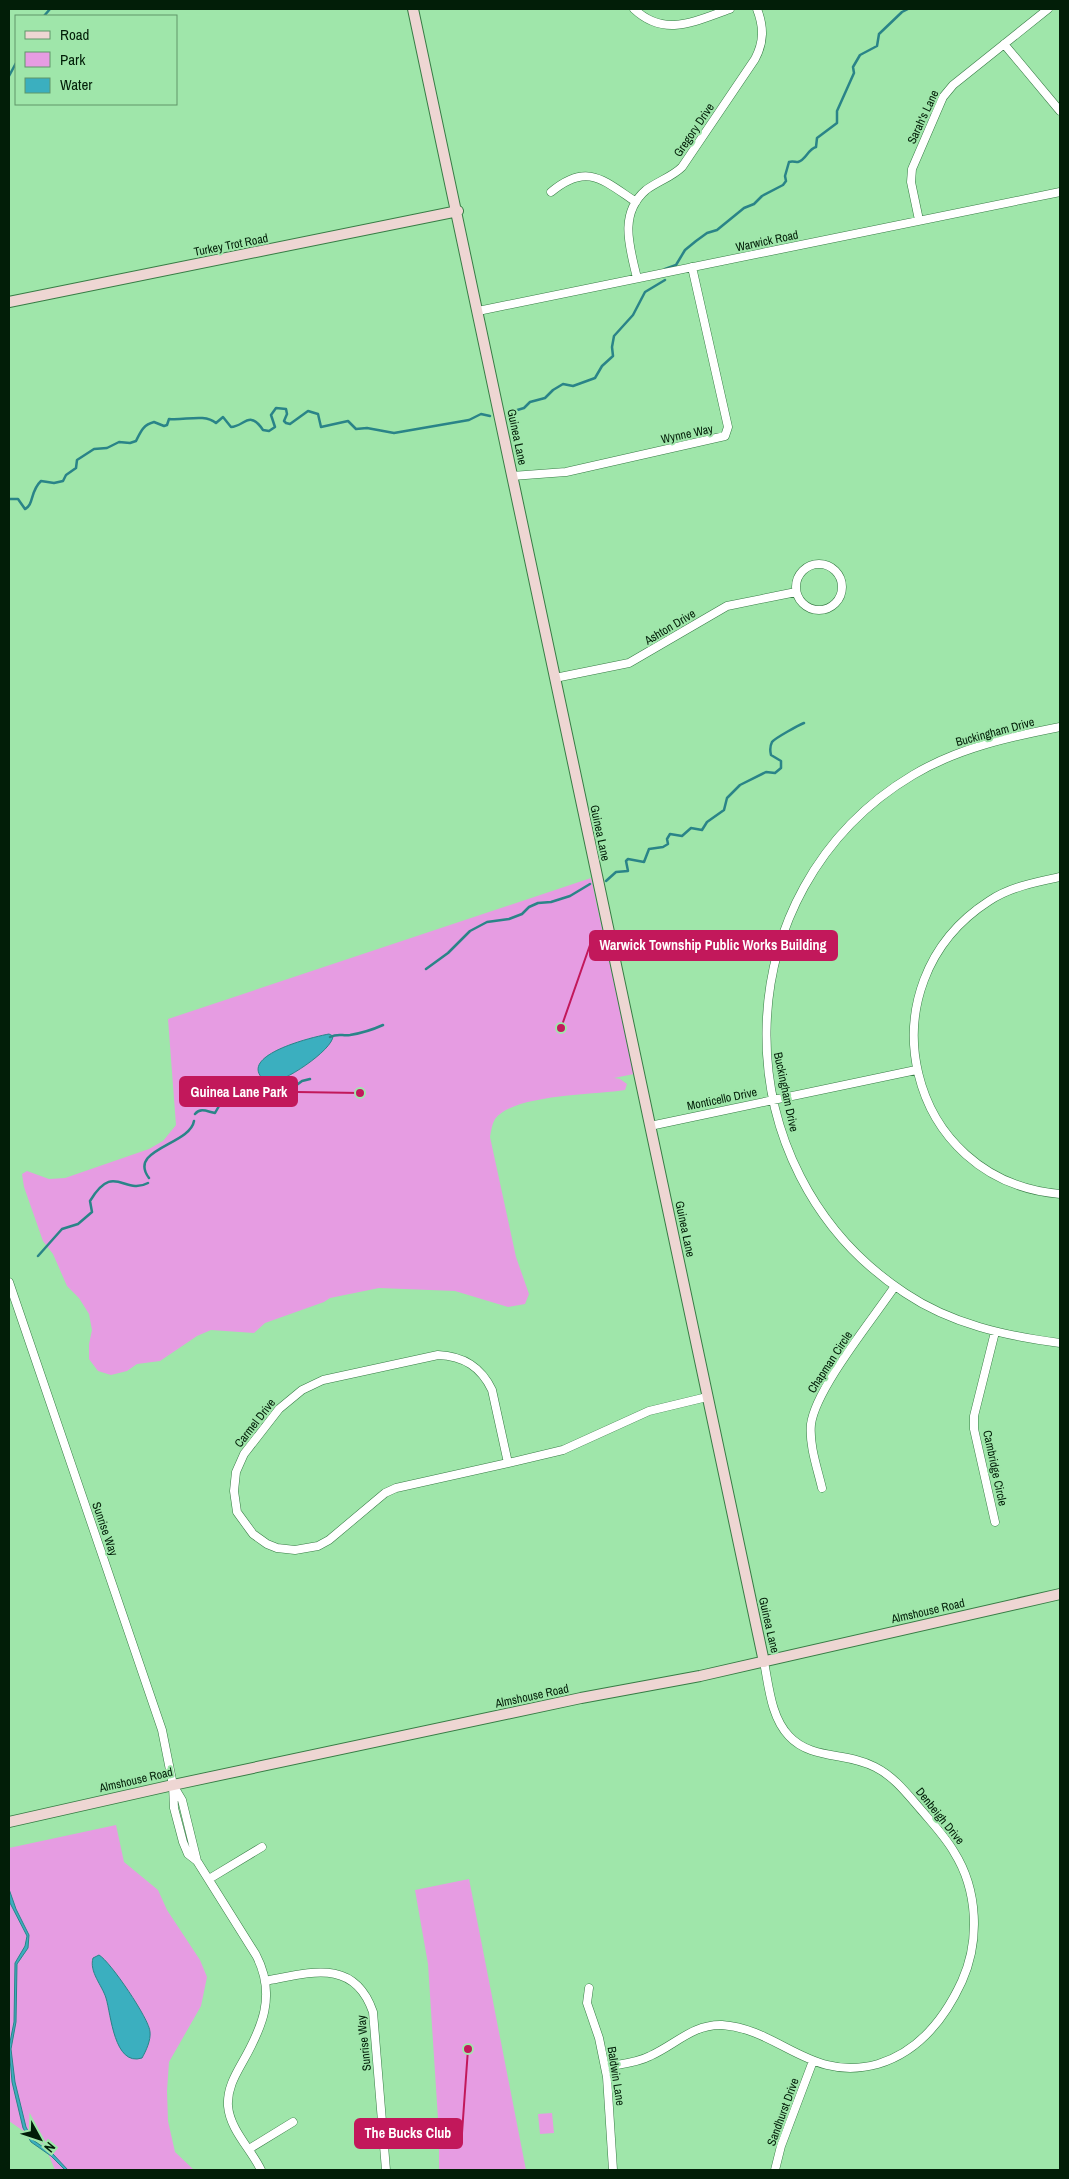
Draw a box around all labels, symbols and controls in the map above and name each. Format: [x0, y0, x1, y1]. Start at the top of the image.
legend [15, 15, 178, 105]
text: Road [60, 24, 89, 45]
text: Park [60, 49, 86, 70]
text: Water [60, 74, 92, 95]
street label: Sarah's Lane [904, 87, 942, 147]
street label: Gregory Drive [670, 100, 718, 160]
street label: Warwick Road [734, 227, 800, 255]
street label: Turkey Trot Road [193, 230, 269, 260]
street label: Guinea Lane [503, 408, 531, 466]
street label: Wynne Way [660, 421, 714, 447]
street label: Ashton Drive [641, 605, 699, 649]
street label: Buckingham Drive [954, 714, 1036, 750]
street label: Guinea Lane [586, 804, 614, 862]
callout: Warwick Township Public Works Building [590, 931, 837, 960]
text: Warwick Township Public Works Building [600, 936, 826, 954]
street label: Buckingham Drive [770, 1051, 802, 1133]
callout: Guinea Lane Park [180, 1077, 297, 1106]
text: Guinea Lane Park [191, 1083, 288, 1101]
street label: Monticello Drive [686, 1084, 758, 1114]
street label: Guinea Lane [671, 1200, 699, 1258]
street label: Chapman Circle [804, 1328, 856, 1396]
street label: Carmel Drive [231, 1395, 279, 1451]
street label: Cambridge Circle [979, 1429, 1011, 1507]
street label: Sunrise Way [88, 1500, 122, 1558]
street label: Guinea Lane [755, 1595, 783, 1655]
street label: Almshouse Road [889, 1595, 966, 1627]
street label: Almshouse Road [493, 1680, 570, 1712]
street label: Almshouse Road [97, 1764, 174, 1796]
street label: Denbeigh Drive [912, 1784, 968, 1848]
street label: Sunrise Way [353, 2014, 375, 2072]
street label: Baldwin Lane [603, 2045, 629, 2107]
street label: Sandhurst Drive [763, 2076, 803, 2148]
north arrow [15, 2114, 65, 2164]
callout: The Bucks Club [355, 2119, 462, 2148]
text: The Bucks Club [365, 2124, 451, 2142]
text: N [40, 2138, 60, 2156]

